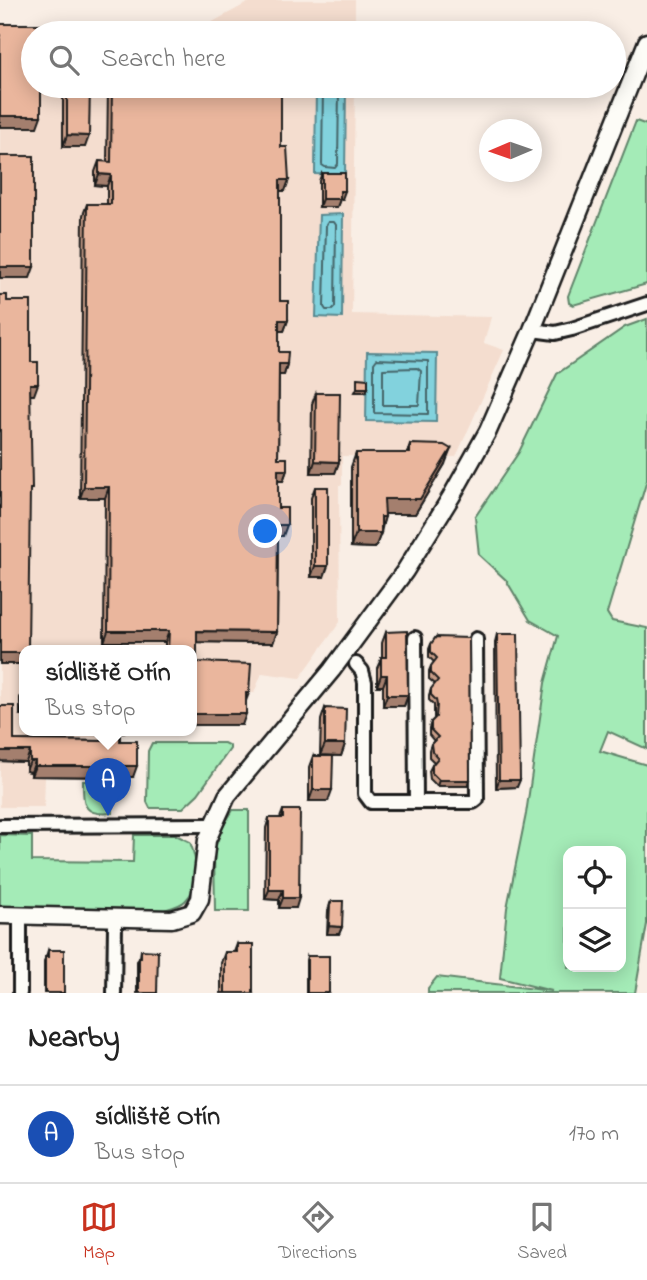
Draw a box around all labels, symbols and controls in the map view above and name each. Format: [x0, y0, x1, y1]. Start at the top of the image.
search box [21, 21, 626, 98]
icon: search [45, 41, 83, 79]
text: Search here [101, 41, 226, 79]
north arrow [479, 119, 542, 182]
your location [248, 514, 282, 548]
popup [19, 645, 197, 736]
text: sídliště Otín [45, 655, 171, 693]
text: Bus stop [45, 693, 135, 726]
pin: A [85, 758, 131, 816]
map controls [563, 846, 626, 972]
button: locate [563, 846, 626, 909]
button: layers [563, 909, 626, 972]
text: Nearby [28, 1017, 120, 1061]
text: sídliště Otín [95, 1099, 220, 1137]
text: A [44, 1118, 58, 1151]
text: 170 m [569, 1118, 619, 1151]
text: Bus stop [95, 1137, 185, 1170]
tab: Map [80, 1198, 118, 1267]
tab: Directions [278, 1198, 357, 1267]
tab: Saved [517, 1198, 567, 1267]

